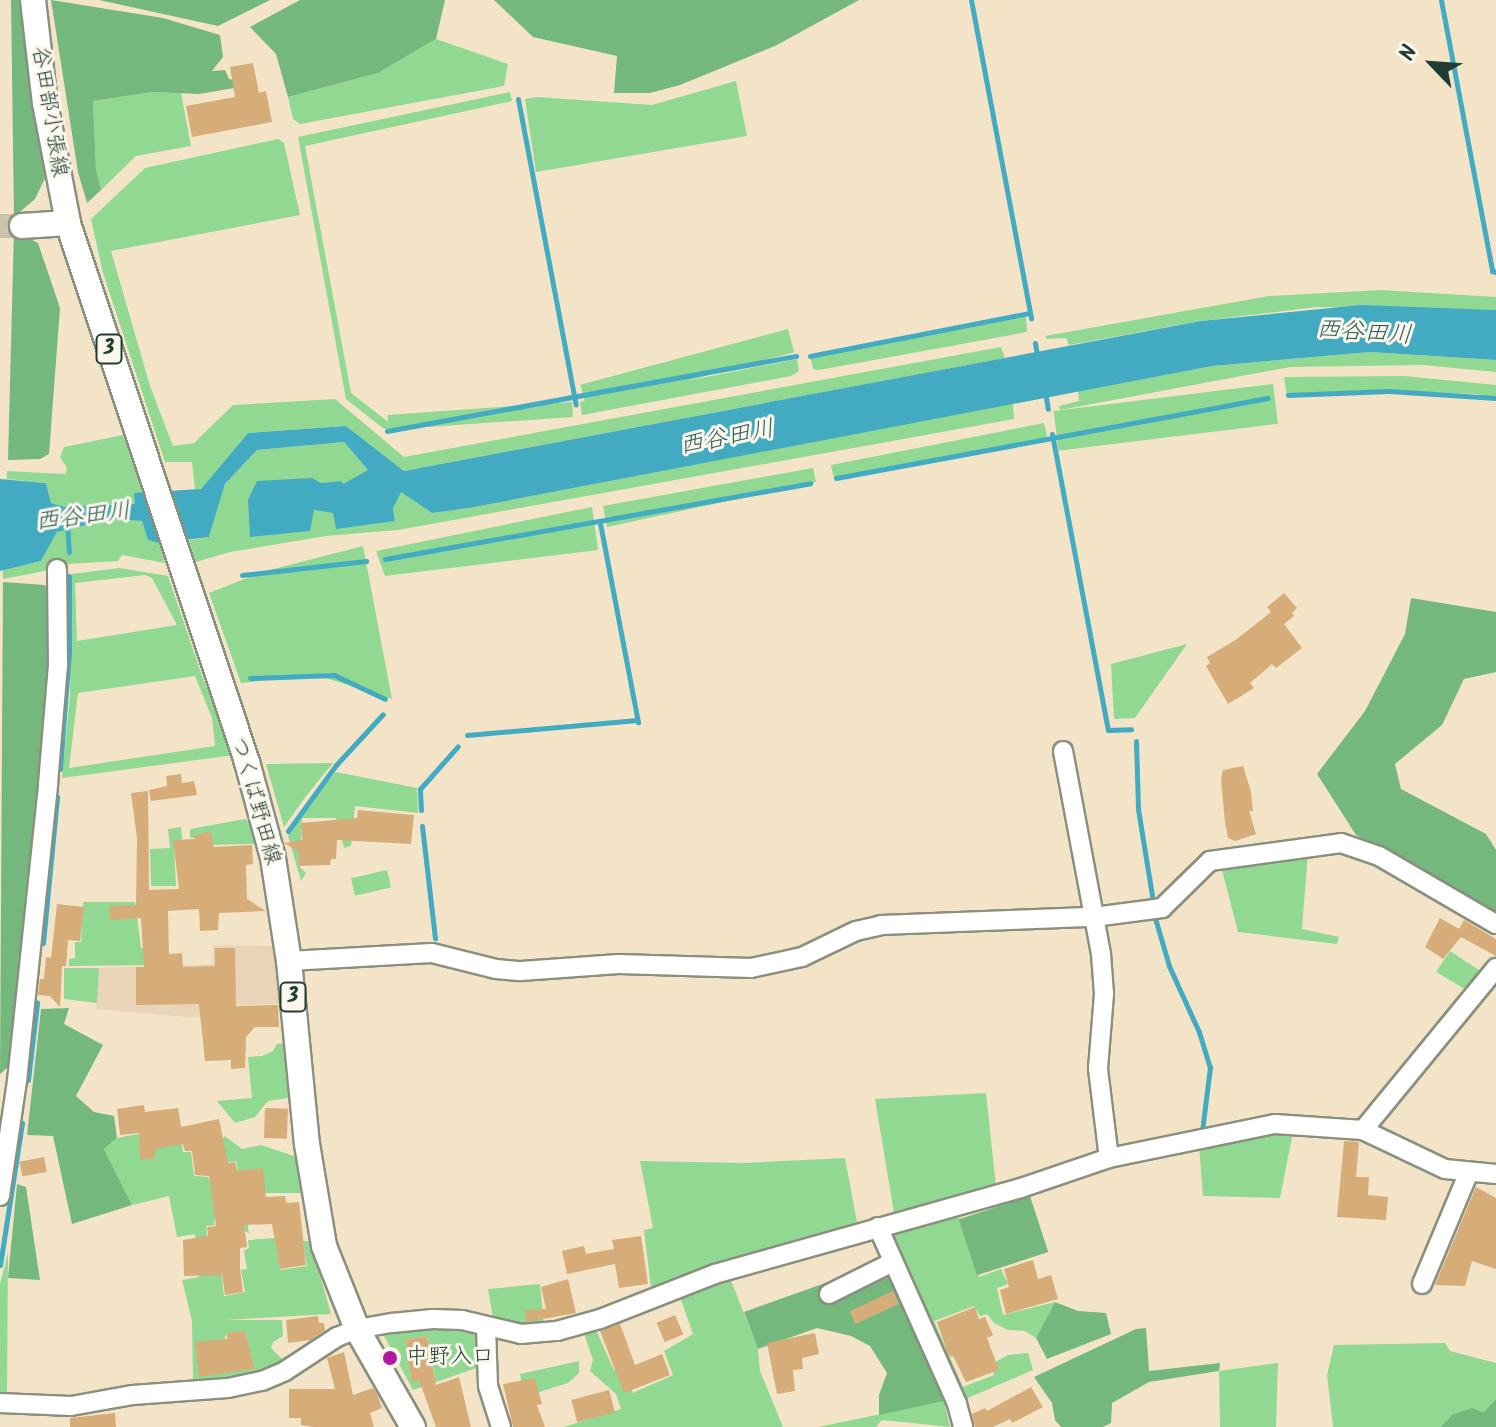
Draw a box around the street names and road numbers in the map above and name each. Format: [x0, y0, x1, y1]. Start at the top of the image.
street label: 谷田部小張線 [26, 45, 72, 179]
road number: 3 [95, 333, 123, 365]
street label: つくば野田線 [224, 734, 286, 868]
road number: 3 [279, 981, 307, 1013]

